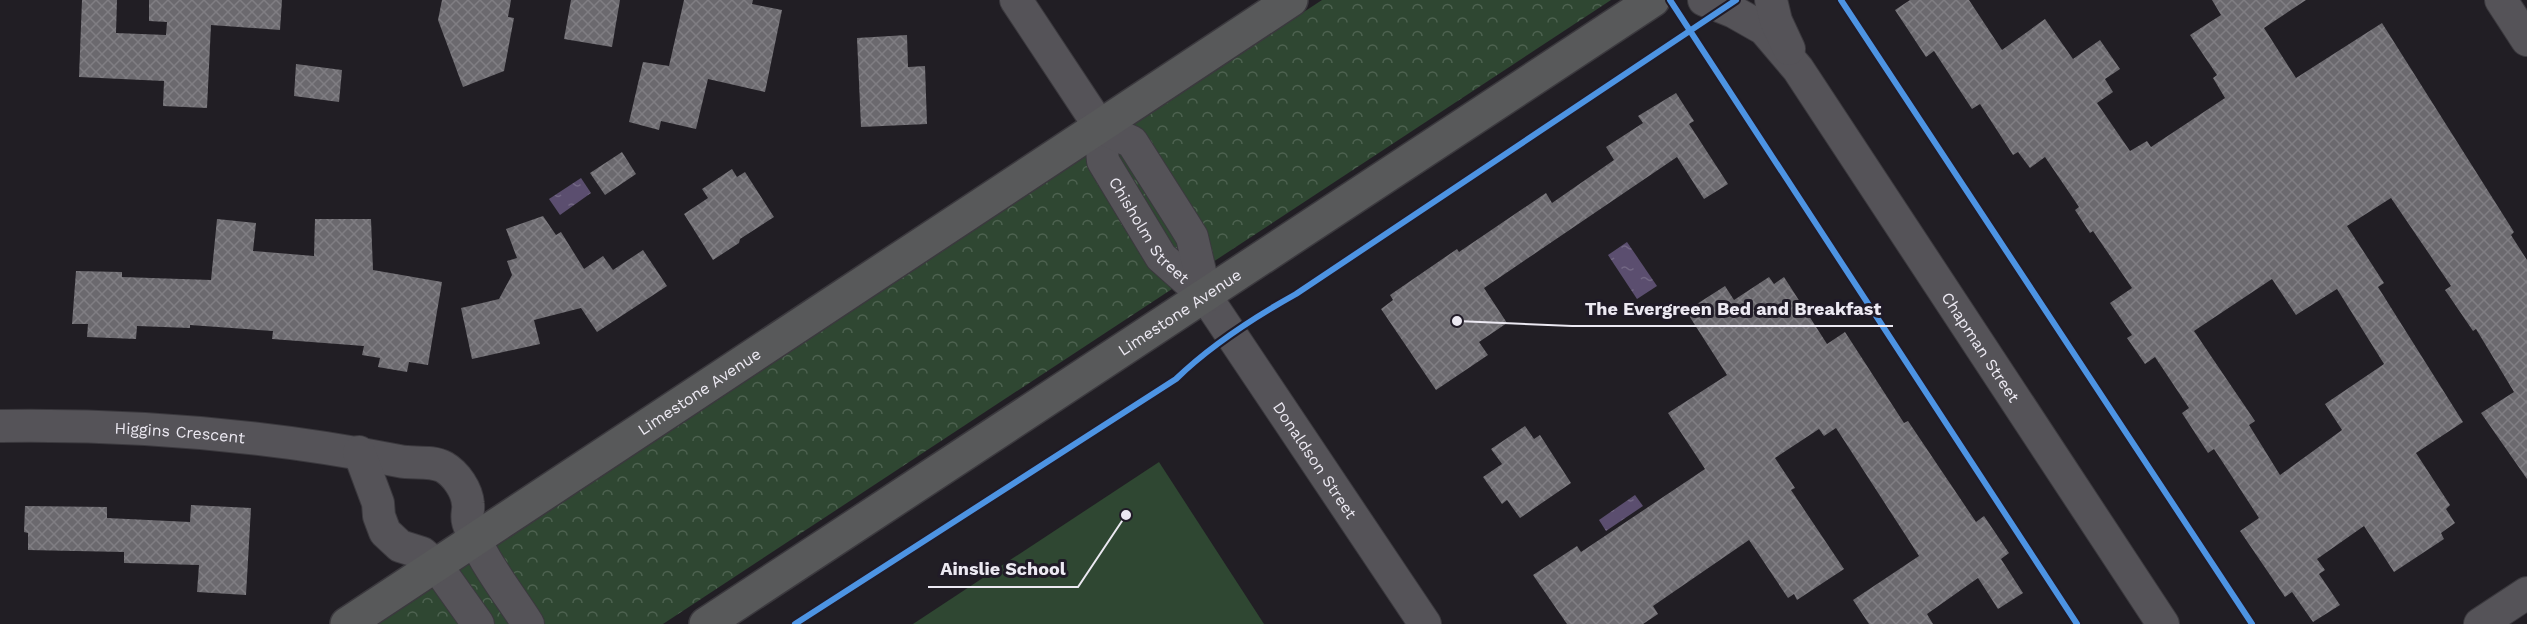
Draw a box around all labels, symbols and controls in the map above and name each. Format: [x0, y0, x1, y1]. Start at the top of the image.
street label: Chisholm Street [1105, 174, 1193, 288]
street label: Limestone Avenue [1115, 265, 1245, 360]
street label: Chapman Street [1937, 289, 2024, 406]
callout: The Evergreen Bed and Breakfast [1572, 290, 1893, 326]
text: The Evergreen Bed and Breakfast [1585, 298, 1881, 319]
street label: Limestone Avenue [634, 344, 764, 439]
street label: Donaldson Street [1269, 398, 1361, 523]
street label: Higgins Crescent [114, 419, 246, 447]
callout: Ainslie School [928, 551, 1078, 587]
text: Ainslie School [940, 558, 1066, 579]

